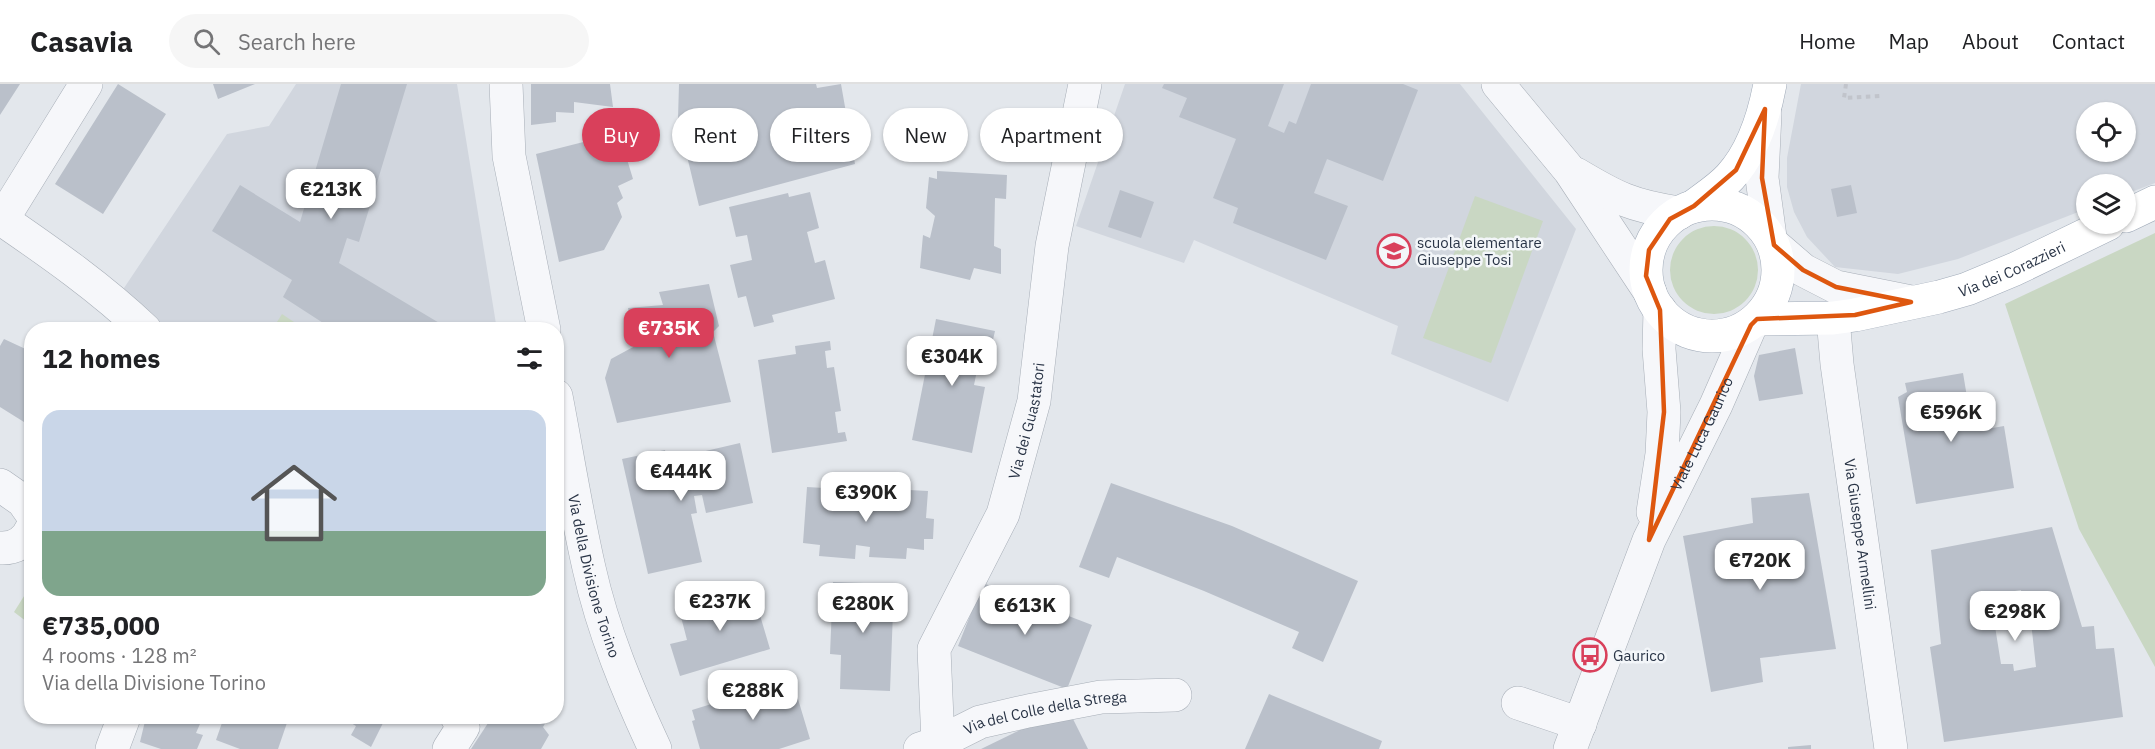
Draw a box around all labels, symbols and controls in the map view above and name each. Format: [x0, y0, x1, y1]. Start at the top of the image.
search box [169, 14, 589, 68]
text: Casavia [30, 23, 133, 60]
icon: search [190, 25, 223, 58]
text: Search here [238, 27, 356, 56]
text: Home [1799, 27, 1856, 55]
text: Map [1889, 27, 1929, 55]
text: About [1962, 27, 2019, 55]
text: Contact [2052, 27, 2125, 55]
map controls [2076, 102, 2136, 234]
button: locate [2076, 102, 2136, 162]
chip: Buy [582, 108, 660, 162]
chip: Rent [672, 108, 758, 162]
chip: Filters [770, 108, 871, 162]
chip: New [883, 108, 968, 162]
chip: Apartment [980, 108, 1123, 162]
pin: €213K [289, 169, 373, 220]
button: layers [2076, 174, 2136, 234]
text: €213K [300, 175, 362, 202]
school or university icon: scuola elementare Giuseppe Tosi [1376, 233, 1412, 269]
place label: scuola elementare Giuseppe Tosi [1417, 233, 1542, 269]
street label: Via dei Corazzieri [1956, 237, 2068, 301]
pin: €735K [627, 308, 711, 359]
text: €735K [638, 314, 700, 341]
pin: €304K [910, 336, 994, 387]
text: 12 homes [42, 341, 160, 375]
icon: filters [513, 342, 546, 375]
text: €304K [921, 342, 983, 369]
street label: Via dei Guastatori [1004, 361, 1048, 481]
street label: Viale Luca Gaurico [1666, 374, 1737, 494]
pin: €596K [1909, 392, 1993, 443]
text: €596K [1920, 398, 1982, 425]
icon: home [240, 449, 348, 557]
pin: €444K [639, 451, 723, 502]
text: €444K [650, 457, 712, 484]
street label: Via Giuseppe Armellini [1841, 457, 1881, 611]
pin: €390K [824, 472, 908, 523]
text: €390K [835, 478, 897, 505]
street label: Via della Divisione Torino [565, 493, 625, 660]
pin: €720K [1718, 540, 1802, 591]
text: €720K [1729, 546, 1791, 573]
pin: €237K [678, 581, 762, 632]
pin: €280K [821, 583, 905, 634]
pin: €613K [983, 585, 1067, 636]
text: €237K [689, 587, 751, 614]
text: €280K [832, 589, 894, 616]
text: €613K [994, 591, 1056, 618]
pin: €298K [1973, 591, 2057, 642]
text: €298K [1984, 597, 2046, 624]
text: €735,000 [42, 608, 160, 642]
bus stop icon: Gaurico [1572, 637, 1608, 673]
text: 4 rooms · 128 m² [42, 642, 197, 669]
place label: Gaurico [1613, 646, 1665, 665]
text: Via della Divisione Torino [42, 669, 266, 696]
pin: €288K [711, 670, 795, 721]
text: €288K [722, 676, 784, 703]
street label: Via del Colle della Strega [960, 687, 1127, 738]

